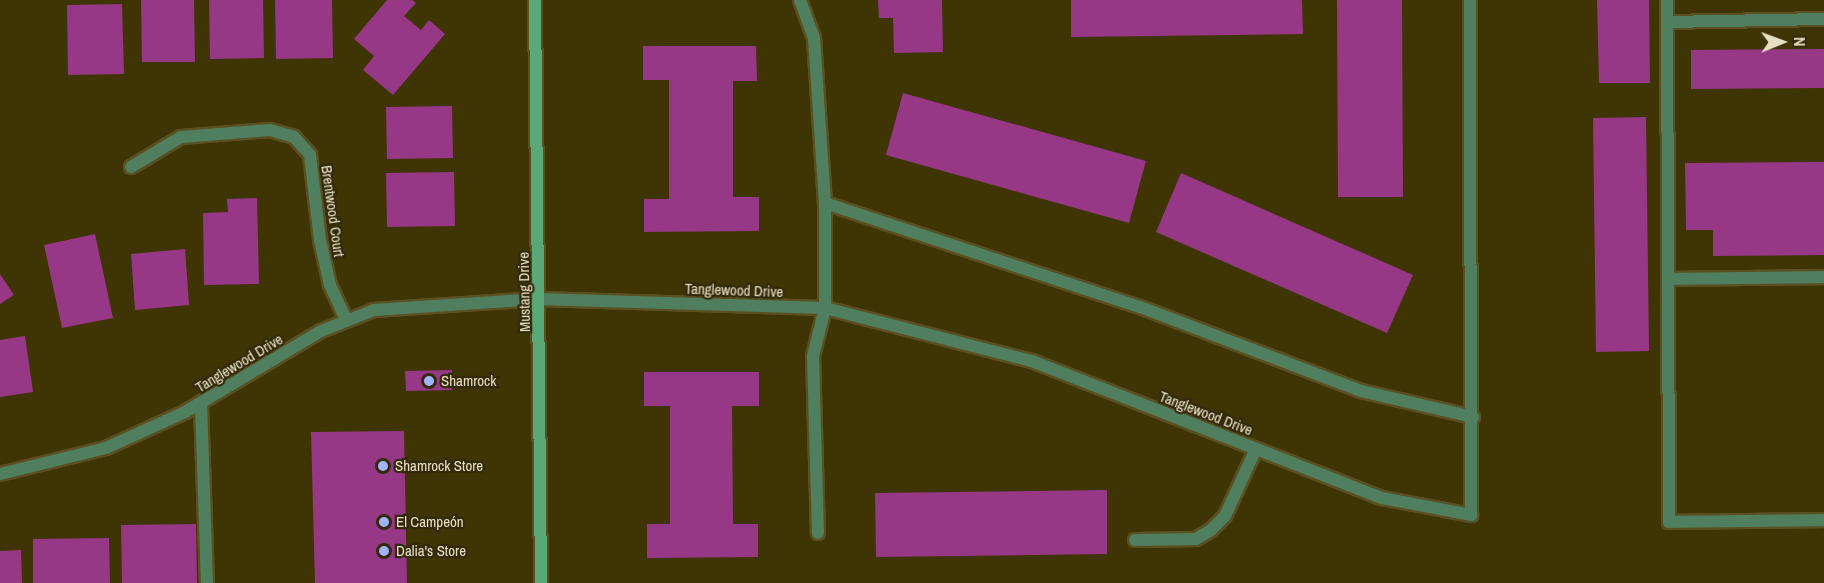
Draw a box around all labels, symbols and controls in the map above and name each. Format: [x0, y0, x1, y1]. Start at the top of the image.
north arrow [1752, 12, 1812, 72]
text: N [1789, 37, 1811, 47]
street label: Brentwood Court [318, 164, 348, 258]
street label: Mustang Drive [514, 252, 534, 332]
street label: Tanglewood Drive [684, 279, 784, 301]
street label: Tanglewood Drive [192, 330, 286, 396]
place label: Shamrock [441, 372, 496, 390]
marker: Shamrock [422, 374, 436, 388]
street label: Tanglewood Drive [1157, 387, 1255, 439]
place label: Shamrock Store [395, 457, 483, 475]
marker: Shamrock Store [376, 459, 390, 473]
place label: El Campeón [396, 513, 464, 531]
marker: El Campeón [377, 515, 391, 529]
place label: Dalia's Store [396, 542, 466, 560]
marker: Dalia's Store [377, 544, 391, 558]

